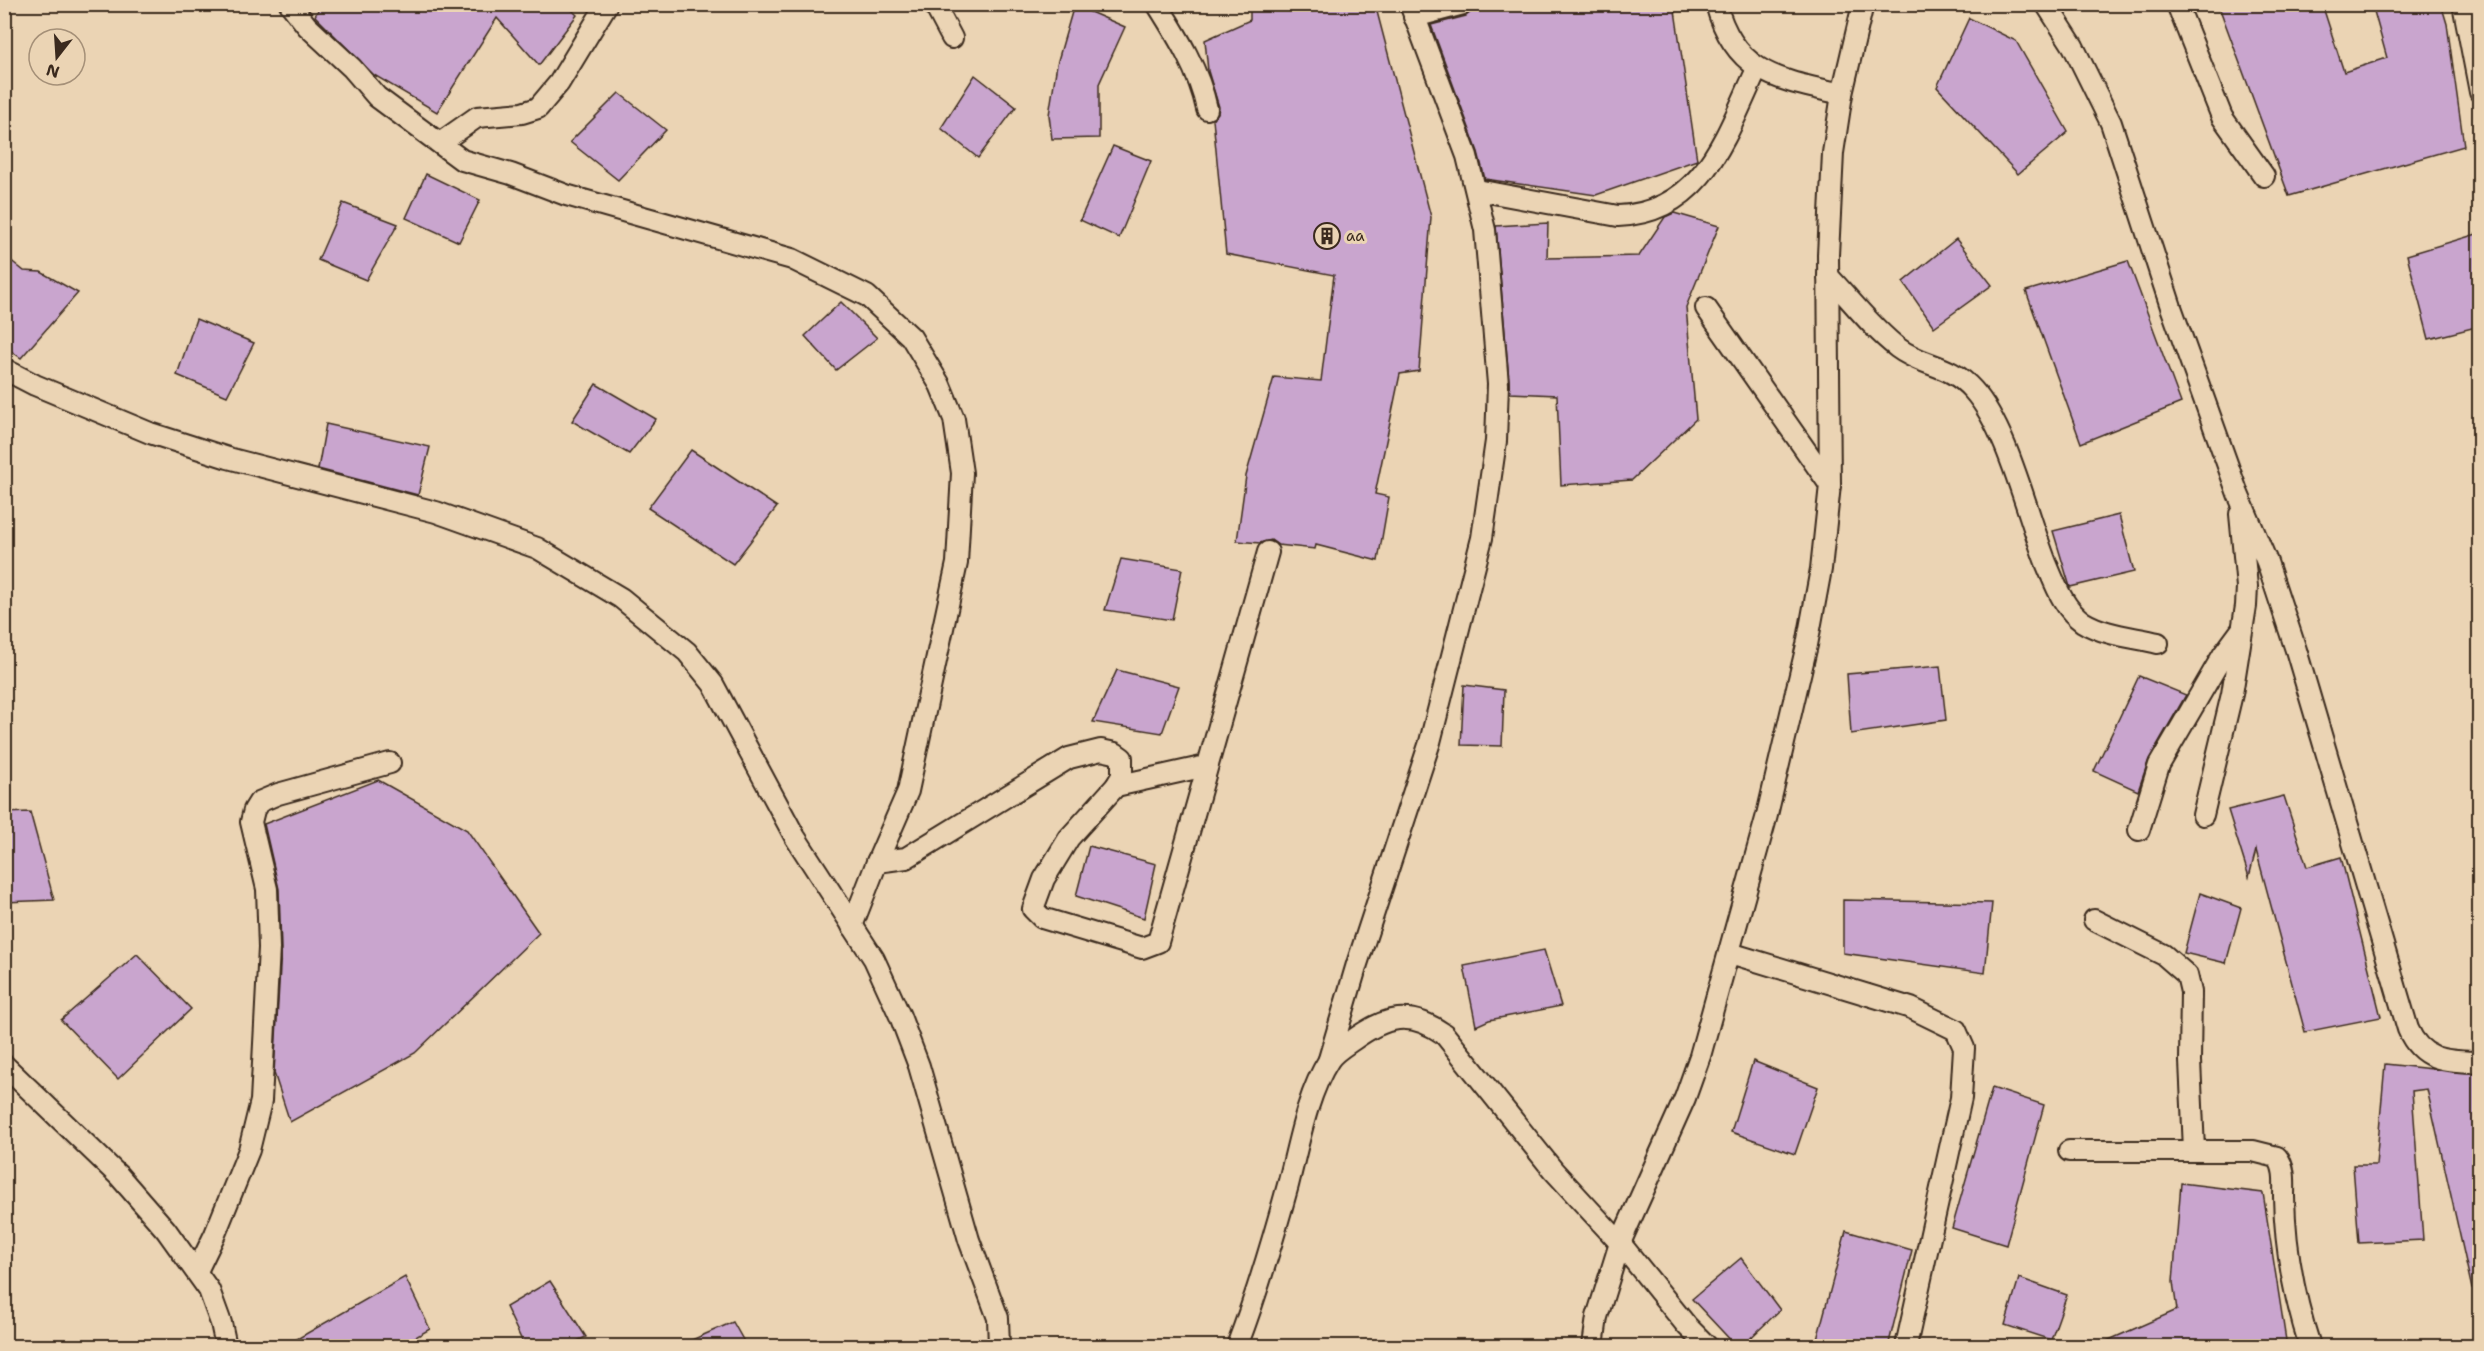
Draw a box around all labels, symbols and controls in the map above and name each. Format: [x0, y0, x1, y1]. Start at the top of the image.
north arrow [27, 27, 87, 87]
text: N [44, 59, 62, 83]
building icon: aa [1312, 221, 1342, 251]
place label: aa [1346, 226, 1365, 246]

